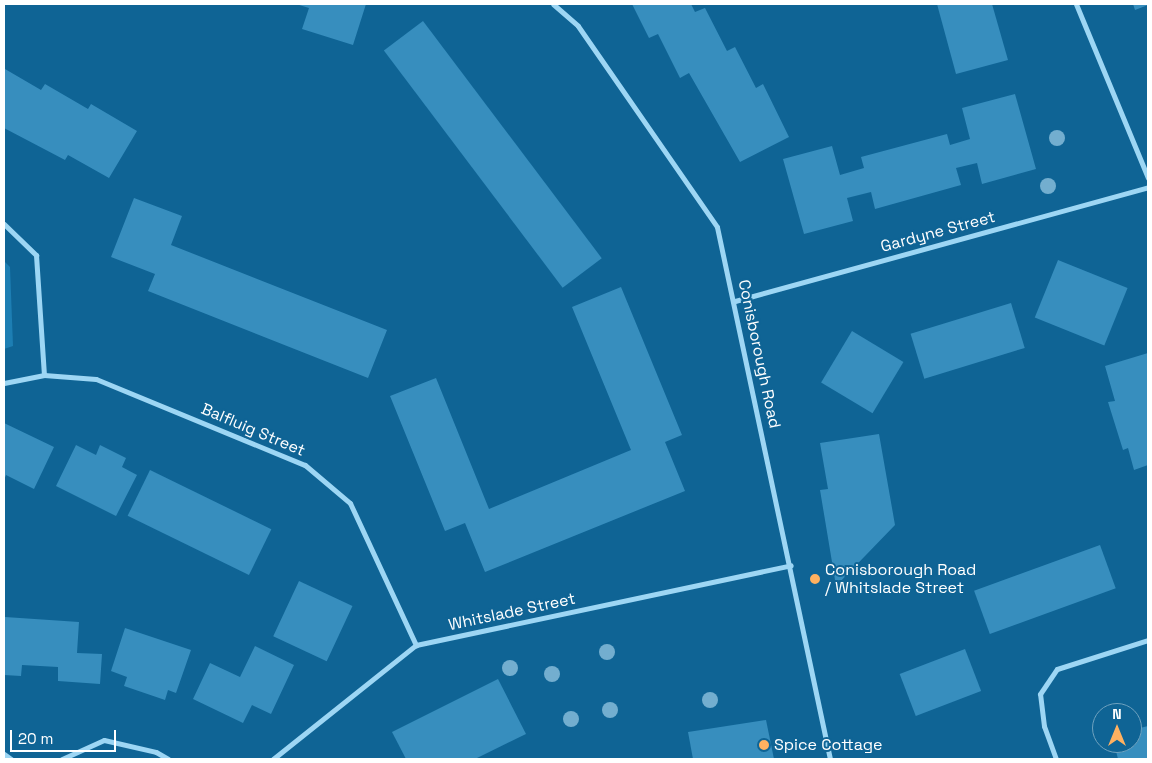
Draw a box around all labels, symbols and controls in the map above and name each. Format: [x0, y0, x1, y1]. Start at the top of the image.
street label: Gardyne Street [879, 207, 997, 257]
street label: Conisborough Road [734, 278, 784, 430]
street label: Balfluig Street [198, 399, 308, 461]
place label: Conisborough Road / Whitslade Street [825, 560, 976, 598]
marker: Conisborough Road / Whitslade Street [809, 573, 821, 585]
street label: Whitslade Street [447, 589, 577, 635]
north arrow [1092, 703, 1142, 753]
text: N [1112, 705, 1122, 723]
scale bar [12, 720, 119, 752]
text: 20 m [18, 729, 53, 748]
place label: Spice Cottage [774, 735, 883, 755]
marker: Spice Cottage [758, 739, 770, 751]

